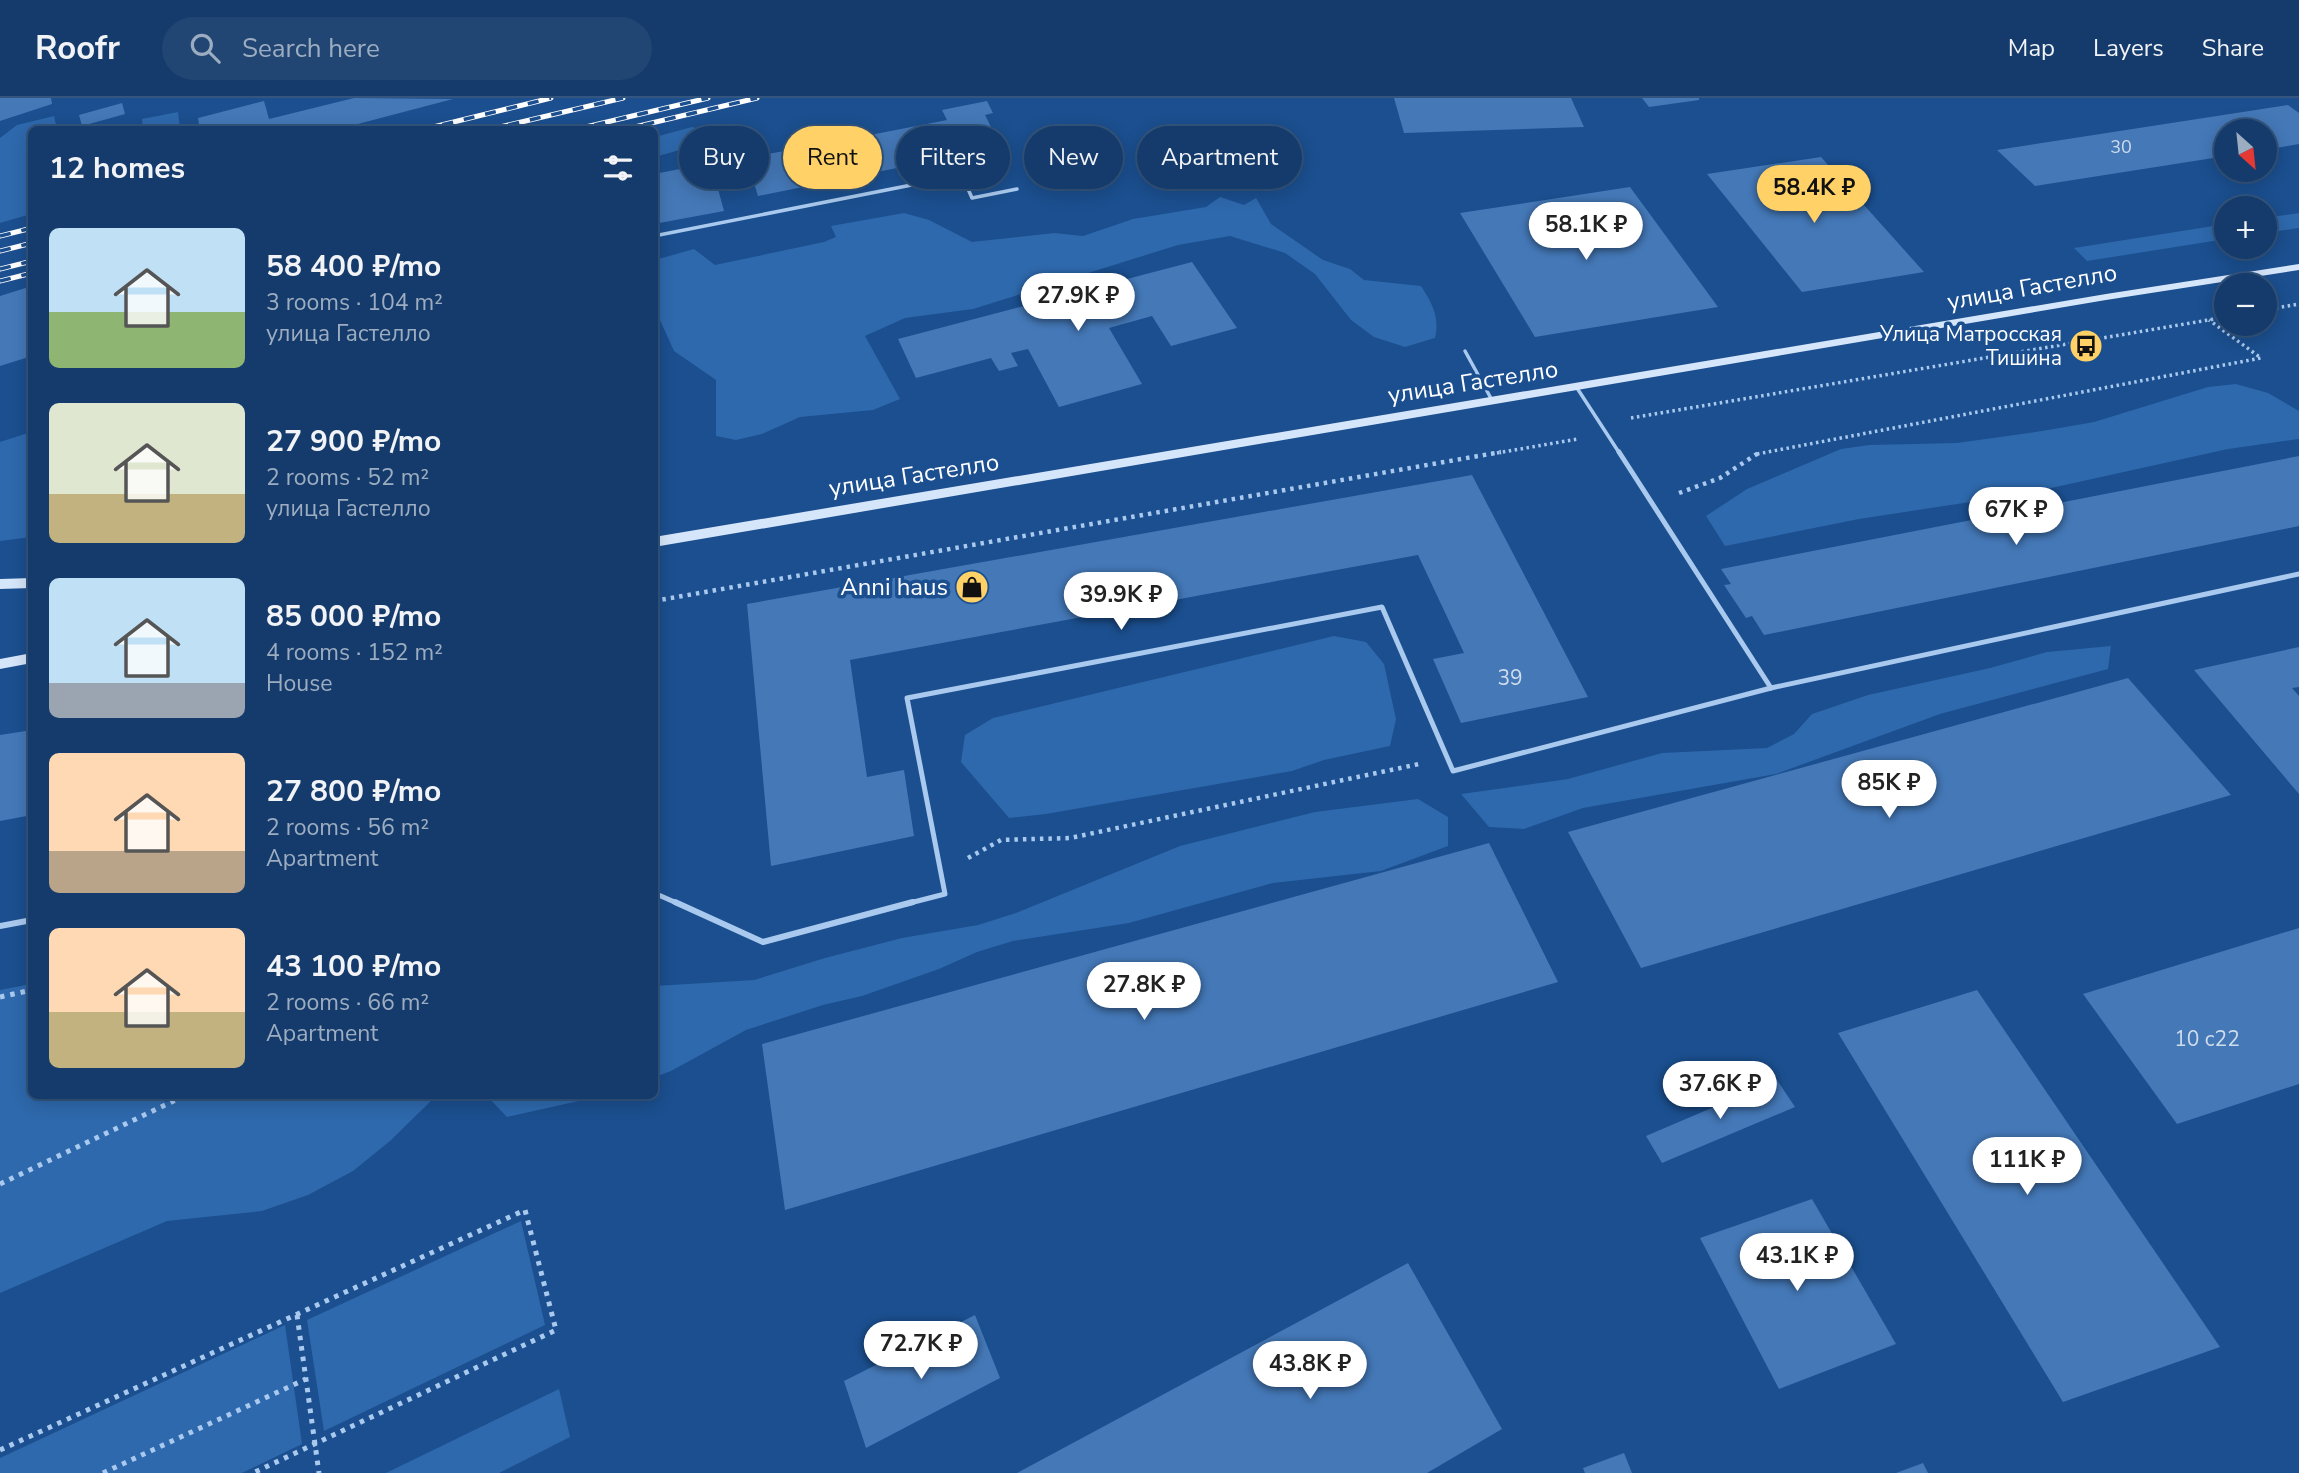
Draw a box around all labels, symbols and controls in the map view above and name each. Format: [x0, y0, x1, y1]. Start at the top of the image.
search box [162, 17, 652, 80]
text: Roofr [35, 26, 120, 71]
icon: search [186, 29, 224, 67]
text: Search here [242, 31, 380, 66]
text: Map [2008, 32, 2055, 64]
text: Layers [2093, 32, 2164, 64]
text: Share [2202, 32, 2264, 64]
north arrow [2214, 119, 2277, 182]
map controls [2214, 119, 2277, 336]
chip: Buy [679, 126, 769, 189]
chip: Rent [783, 126, 882, 189]
chip: Filters [896, 126, 1010, 189]
chip: New [1024, 126, 1123, 189]
chip: Apartment [1137, 126, 1302, 189]
house number: 30 [2110, 135, 2132, 159]
text: 12 homes [49, 148, 185, 189]
icon: filters [599, 149, 637, 187]
pin: 58.4K ₽ [1749, 166, 1879, 225]
text: 58.4K ₽ [1773, 172, 1855, 203]
button: + [2214, 196, 2277, 259]
pin: 58.1K ₽ [1521, 202, 1651, 262]
text: 58.1K ₽ [1545, 209, 1627, 240]
text: 58 400 ₽/mo [266, 246, 441, 287]
icon: home [105, 256, 189, 340]
street label: улица Гастелло [1945, 256, 2119, 318]
button: − [2214, 273, 2277, 336]
pin: 27.9K ₽ [1013, 274, 1143, 333]
text: 27.9K ₽ [1037, 280, 1119, 311]
text: 3 rooms · 104 m² [266, 287, 443, 318]
text: улица Гастелло [266, 318, 431, 349]
place label: Улица Матросская Тишина [1879, 320, 2062, 372]
bus stop icon: Улица Матросская Тишина [2067, 327, 2105, 365]
street label: улица Гастелло [1386, 353, 1560, 411]
text: 27 900 ₽/mo [266, 421, 441, 462]
icon: home [105, 431, 189, 515]
street label: улица Гастелло [827, 446, 1001, 504]
text: 2 rooms · 52 m² [266, 462, 429, 493]
pin: 67K ₽ [1967, 488, 2065, 547]
text: улица Гастелло [266, 493, 431, 524]
text: 67K ₽ [1985, 494, 2047, 525]
shop icon: Anni haus [953, 568, 991, 606]
place label: Anni haus [840, 571, 948, 603]
pin: 39.9K ₽ [1056, 573, 1186, 632]
text: 39.9K ₽ [1080, 579, 1162, 610]
text: 85 000 ₽/mo [266, 596, 441, 637]
icon: home [105, 606, 189, 690]
text: 4 rooms · 152 m² [266, 637, 443, 668]
house number: 39 [1497, 664, 1523, 692]
text: House [266, 668, 333, 699]
pin: 85K ₽ [1840, 760, 1938, 820]
text: 85K ₽ [1858, 767, 1920, 798]
text: 27 800 ₽/mo [266, 771, 441, 812]
icon: home [105, 781, 189, 865]
text: 2 rooms · 56 m² [266, 812, 429, 843]
text: Apartment [266, 843, 378, 874]
text: 43 100 ₽/mo [266, 946, 441, 987]
icon: home [105, 956, 189, 1040]
pin: 27.8K ₽ [1079, 962, 1209, 1022]
text: 27.8K ₽ [1103, 969, 1185, 1000]
text: 2 rooms · 66 m² [266, 987, 429, 1018]
text: Apartment [266, 1018, 378, 1049]
house number: 10 c22 [2174, 1025, 2240, 1053]
pin: 37.6K ₽ [1655, 1062, 1785, 1121]
text: 37.6K ₽ [1679, 1068, 1761, 1099]
pin: 111K ₽ [1970, 1138, 2084, 1197]
text: 111K ₽ [1989, 1144, 2065, 1175]
pin: 43.1K ₽ [1732, 1234, 1862, 1293]
text: 43.1K ₽ [1756, 1240, 1838, 1271]
pin: 72.7K ₽ [856, 1322, 986, 1381]
text: 72.7K ₽ [880, 1328, 962, 1359]
pin: 43.8K ₽ [1245, 1342, 1375, 1401]
text: 43.8K ₽ [1269, 1348, 1351, 1379]

